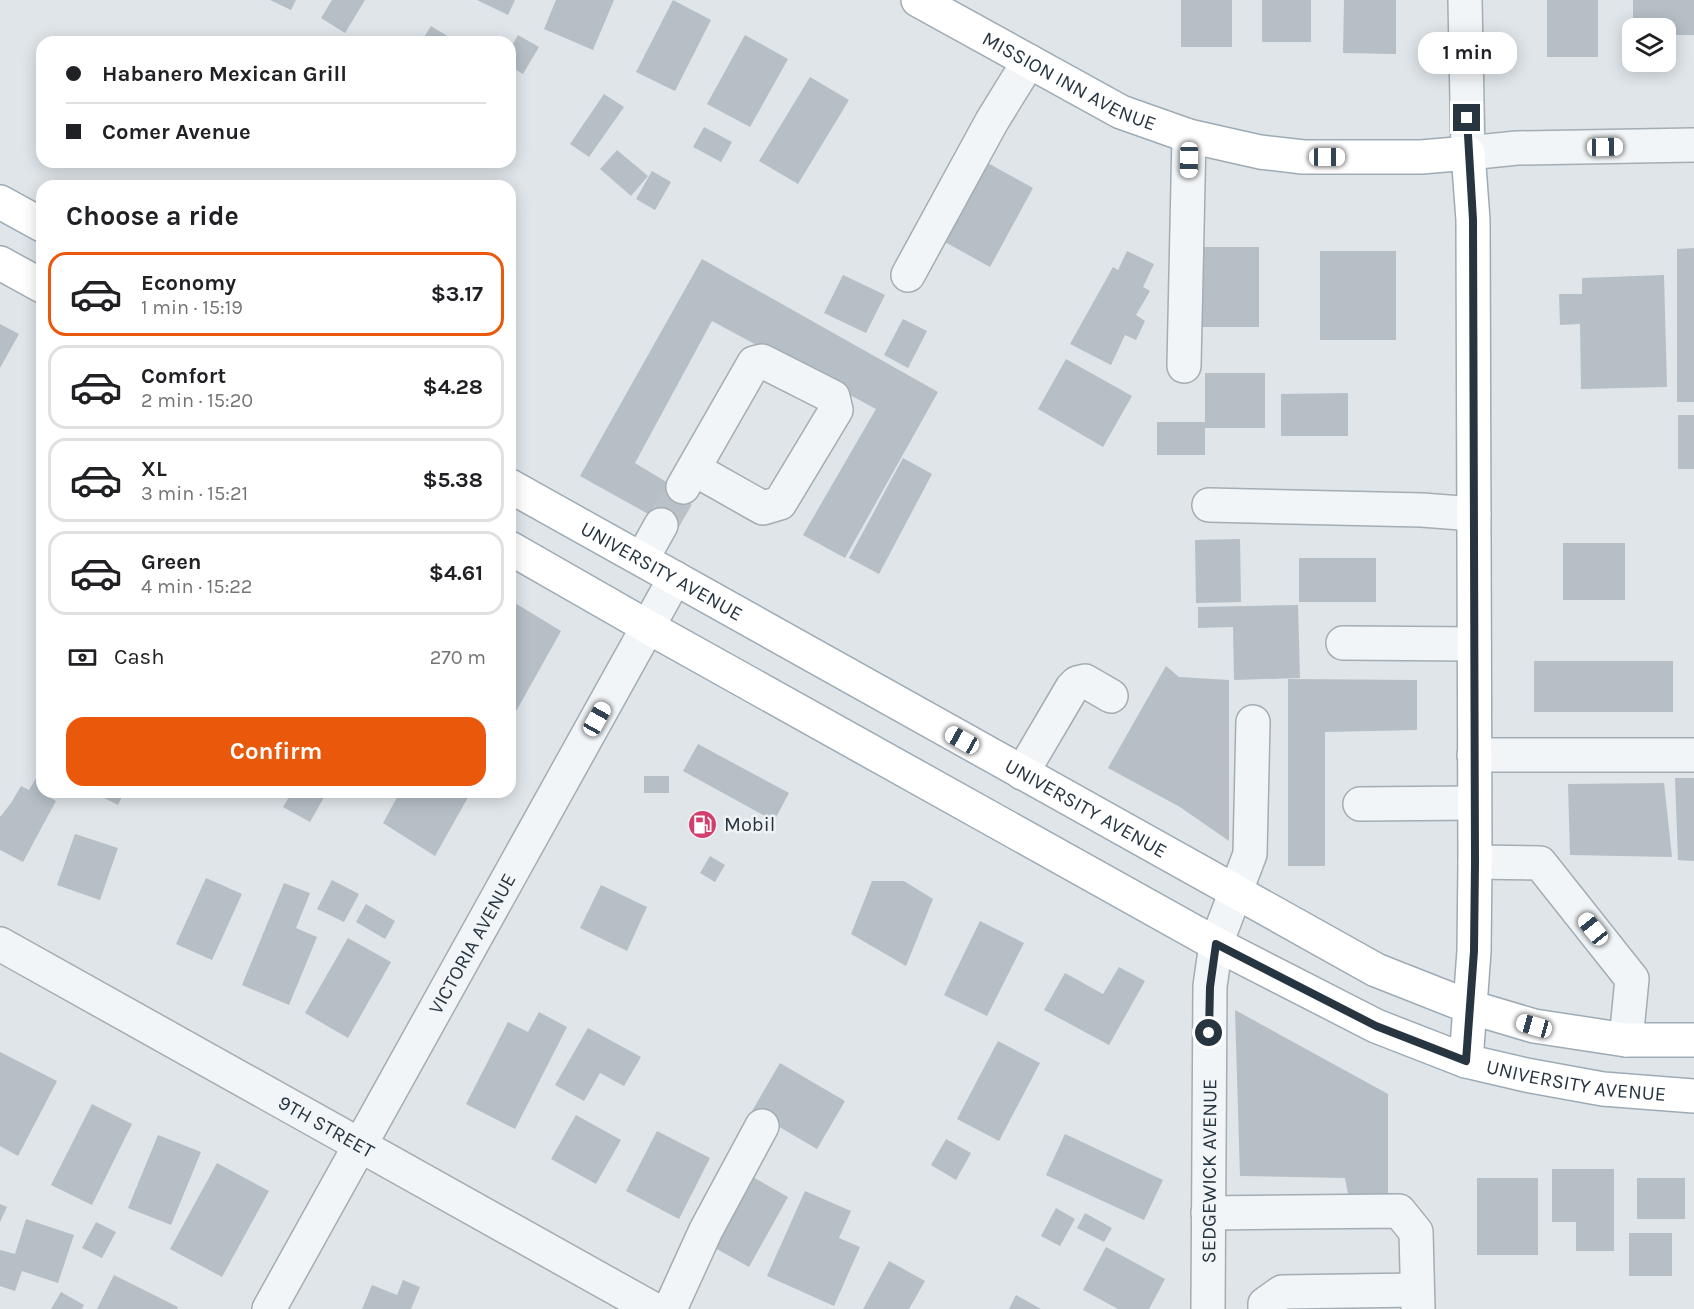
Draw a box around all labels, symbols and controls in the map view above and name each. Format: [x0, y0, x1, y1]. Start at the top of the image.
map controls [1622, 18, 1676, 72]
button: layers [1622, 18, 1676, 72]
street label: MISSION INN AVENUE [979, 26, 1159, 135]
callout: 1 min [1418, 31, 1516, 73]
text: 1 min [1442, 41, 1493, 64]
text: Habanero Mexican Grill [102, 61, 347, 87]
route end [1453, 104, 1480, 131]
text: Comer Avenue [102, 119, 251, 145]
car [1587, 138, 1623, 156]
car [1180, 142, 1198, 178]
car [1309, 148, 1345, 166]
text: Choose a ride [66, 200, 239, 232]
icon: car [69, 267, 123, 321]
text: Economy [141, 270, 236, 296]
text: $3.17 [431, 281, 483, 307]
text: 1 min · 15:19 [141, 296, 243, 319]
icon: car [69, 360, 123, 414]
text: Comfort [141, 363, 226, 389]
text: $4.28 [422, 374, 483, 400]
text: 2 min · 15:20 [141, 389, 253, 412]
icon: car [69, 453, 123, 507]
text: XL [141, 456, 167, 482]
text: $5.38 [422, 467, 483, 493]
text: 3 min · 15:21 [141, 482, 248, 505]
street label: UNIVERSITY AVENUE [577, 516, 747, 625]
icon: car [69, 546, 123, 600]
text: Green [141, 549, 202, 575]
text: $4.61 [429, 560, 483, 586]
text: 4 min · 15:22 [141, 575, 252, 598]
icon: cash [66, 641, 99, 674]
text: Cash [114, 644, 164, 670]
text: 270 m [430, 646, 486, 669]
car [580, 699, 614, 739]
button: Confirm [66, 717, 486, 786]
car [942, 723, 982, 757]
street label: UNIVERSITY AVENUE [1001, 754, 1171, 862]
fuel station icon: Mobil [687, 808, 719, 840]
place label: Mobil [724, 813, 775, 836]
street label: VICTORIA AVENUE [424, 869, 520, 1018]
car [1575, 909, 1611, 949]
car [1514, 1012, 1554, 1040]
route start [1195, 1019, 1222, 1046]
street label: UNIVERSITY AVENUE [1484, 1055, 1667, 1105]
street label: SEDGEWICK AVENUE [1197, 1079, 1221, 1263]
street label: 9TH STREET [274, 1090, 379, 1163]

